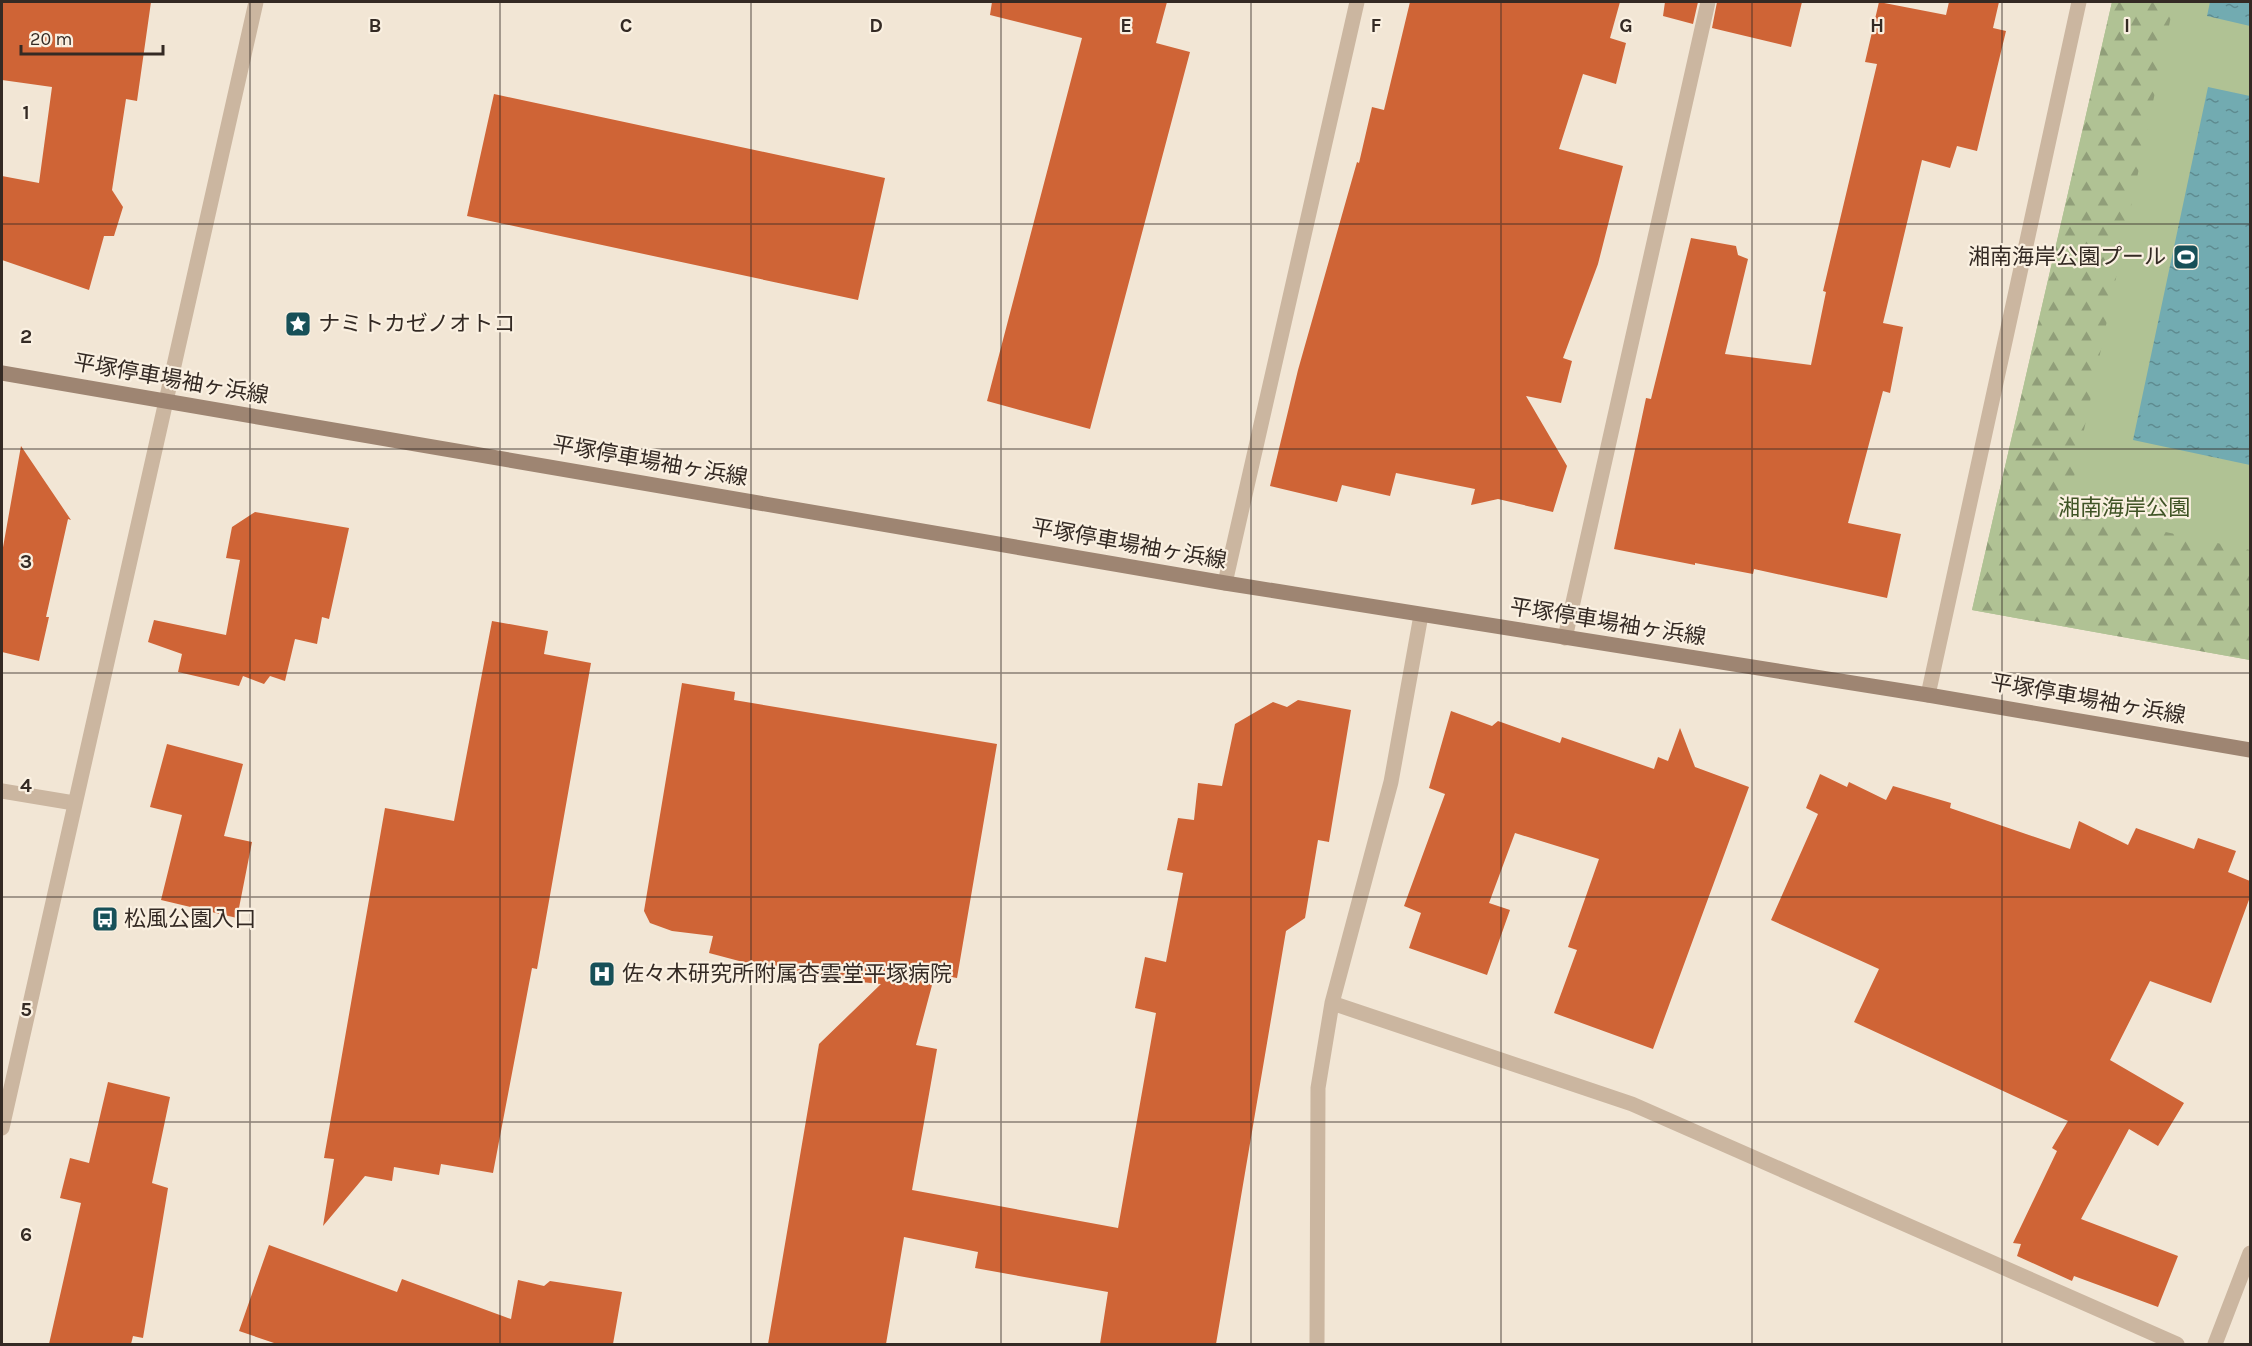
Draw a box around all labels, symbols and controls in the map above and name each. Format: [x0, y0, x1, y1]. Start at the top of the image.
text: B [369, 14, 381, 37]
text: C [620, 14, 632, 37]
text: D [869, 14, 883, 37]
text: E [1120, 14, 1132, 37]
text: F [1371, 14, 1382, 37]
text: G [1619, 14, 1633, 37]
text: H [1870, 14, 1884, 37]
text: I [2124, 14, 2130, 37]
scale bar [21, 18, 164, 56]
text: 20 m [30, 28, 72, 50]
text: 1 [22, 101, 30, 124]
sports icon: 湘南海岸公園プール [2171, 242, 2201, 272]
place label: 湘南海岸公園プール [1968, 244, 2166, 270]
place icon: ナミトカゼノオトコ [283, 309, 313, 339]
place label: ナミトカゼノオトコ [318, 311, 515, 337]
text: 2 [20, 325, 32, 348]
street label: 平塚停車場袖ヶ浜線 [71, 349, 271, 409]
street label: 平塚停車場袖ヶ浜線 [550, 431, 750, 491]
park label: 湘南海岸公園 [2058, 495, 2190, 521]
street label: 平塚停車場袖ヶ浜線 [1029, 514, 1229, 574]
text: 3 [20, 550, 32, 573]
street label: 平塚停車場袖ヶ浜線 [1508, 594, 1708, 650]
street label: 平塚停車場袖ヶ浜線 [1988, 669, 2188, 729]
text: 4 [20, 774, 32, 797]
bus stop icon: 松風公園入口 [90, 904, 120, 934]
place label: 松風公園入口 [124, 906, 256, 932]
hospital icon: 佐々木研究所附属杏雲堂平塚病院 [587, 959, 617, 989]
place label: 佐々木研究所附属杏雲堂平塚病院 [622, 961, 952, 987]
text: 5 [20, 998, 32, 1021]
text: 6 [20, 1223, 32, 1246]

